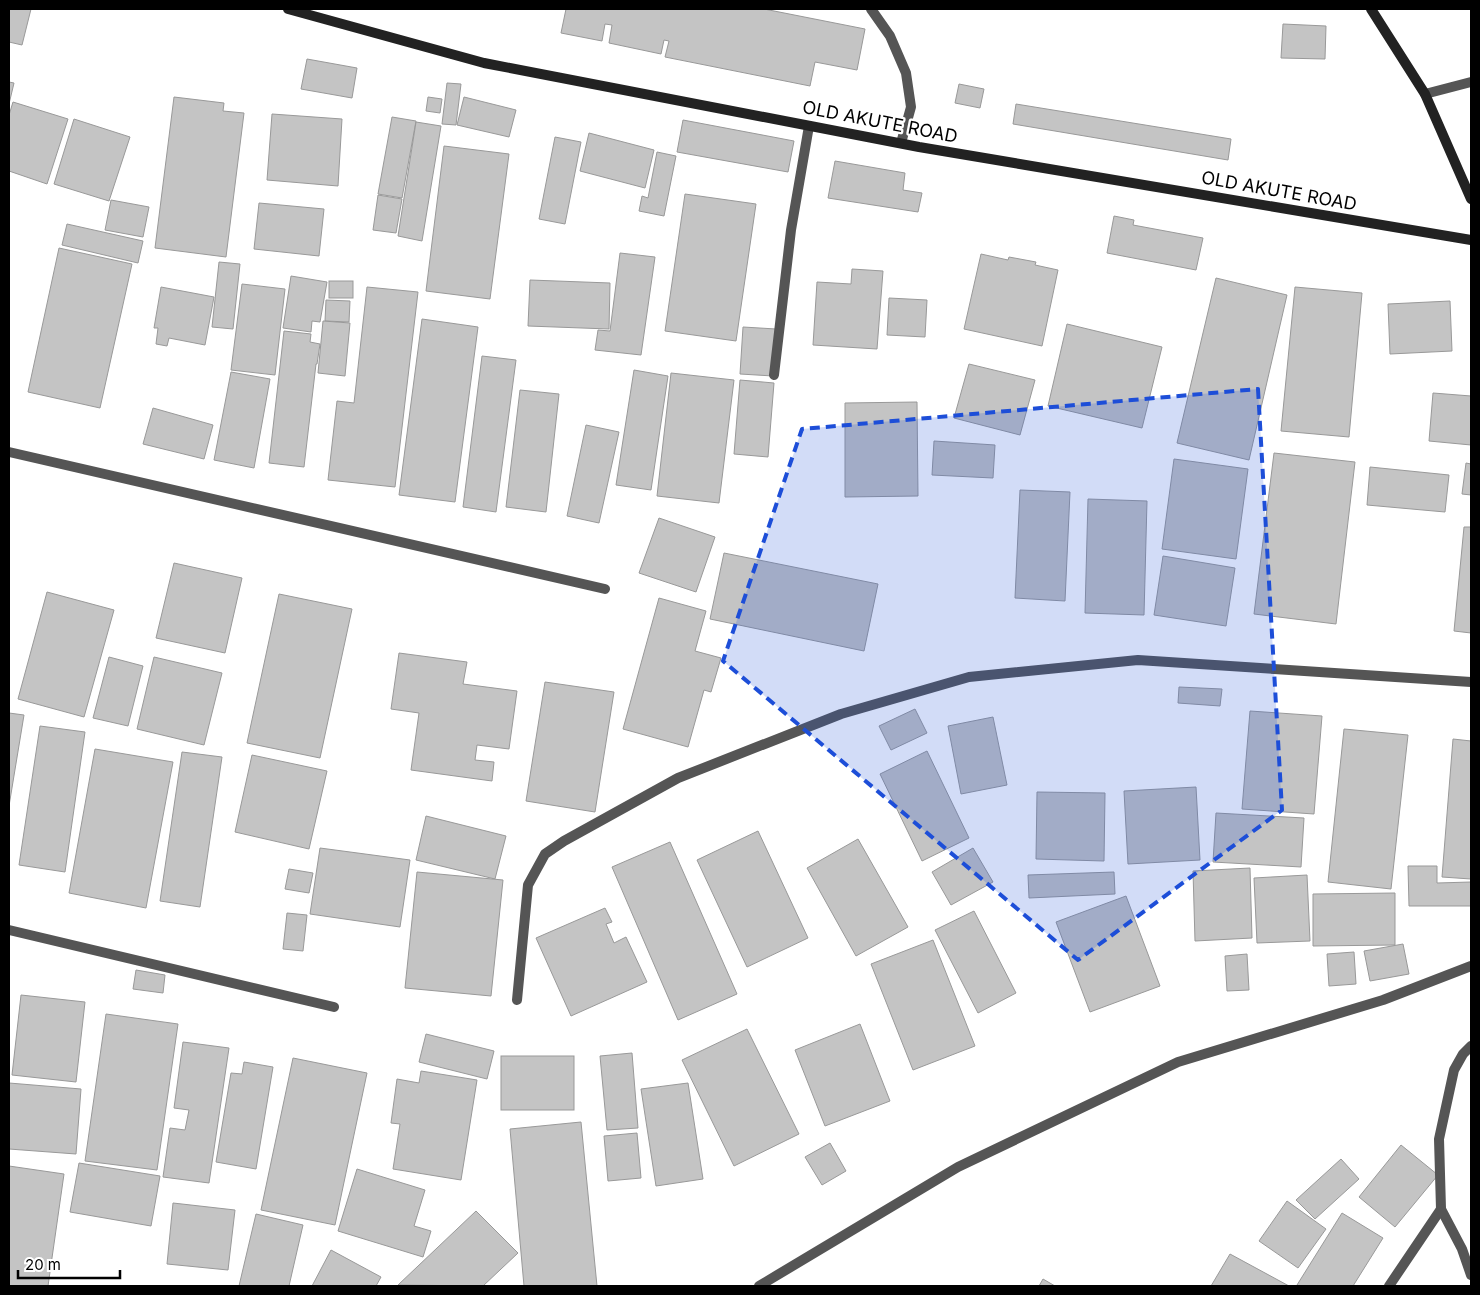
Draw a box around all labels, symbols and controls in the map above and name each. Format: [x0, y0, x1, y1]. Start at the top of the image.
street label: OLD AKUTE ROAD [801, 96, 959, 147]
street label: OLD AKUTE ROAD [1200, 166, 1358, 215]
scale bar [18, 1248, 120, 1280]
text: 20 m [25, 1255, 61, 1274]

